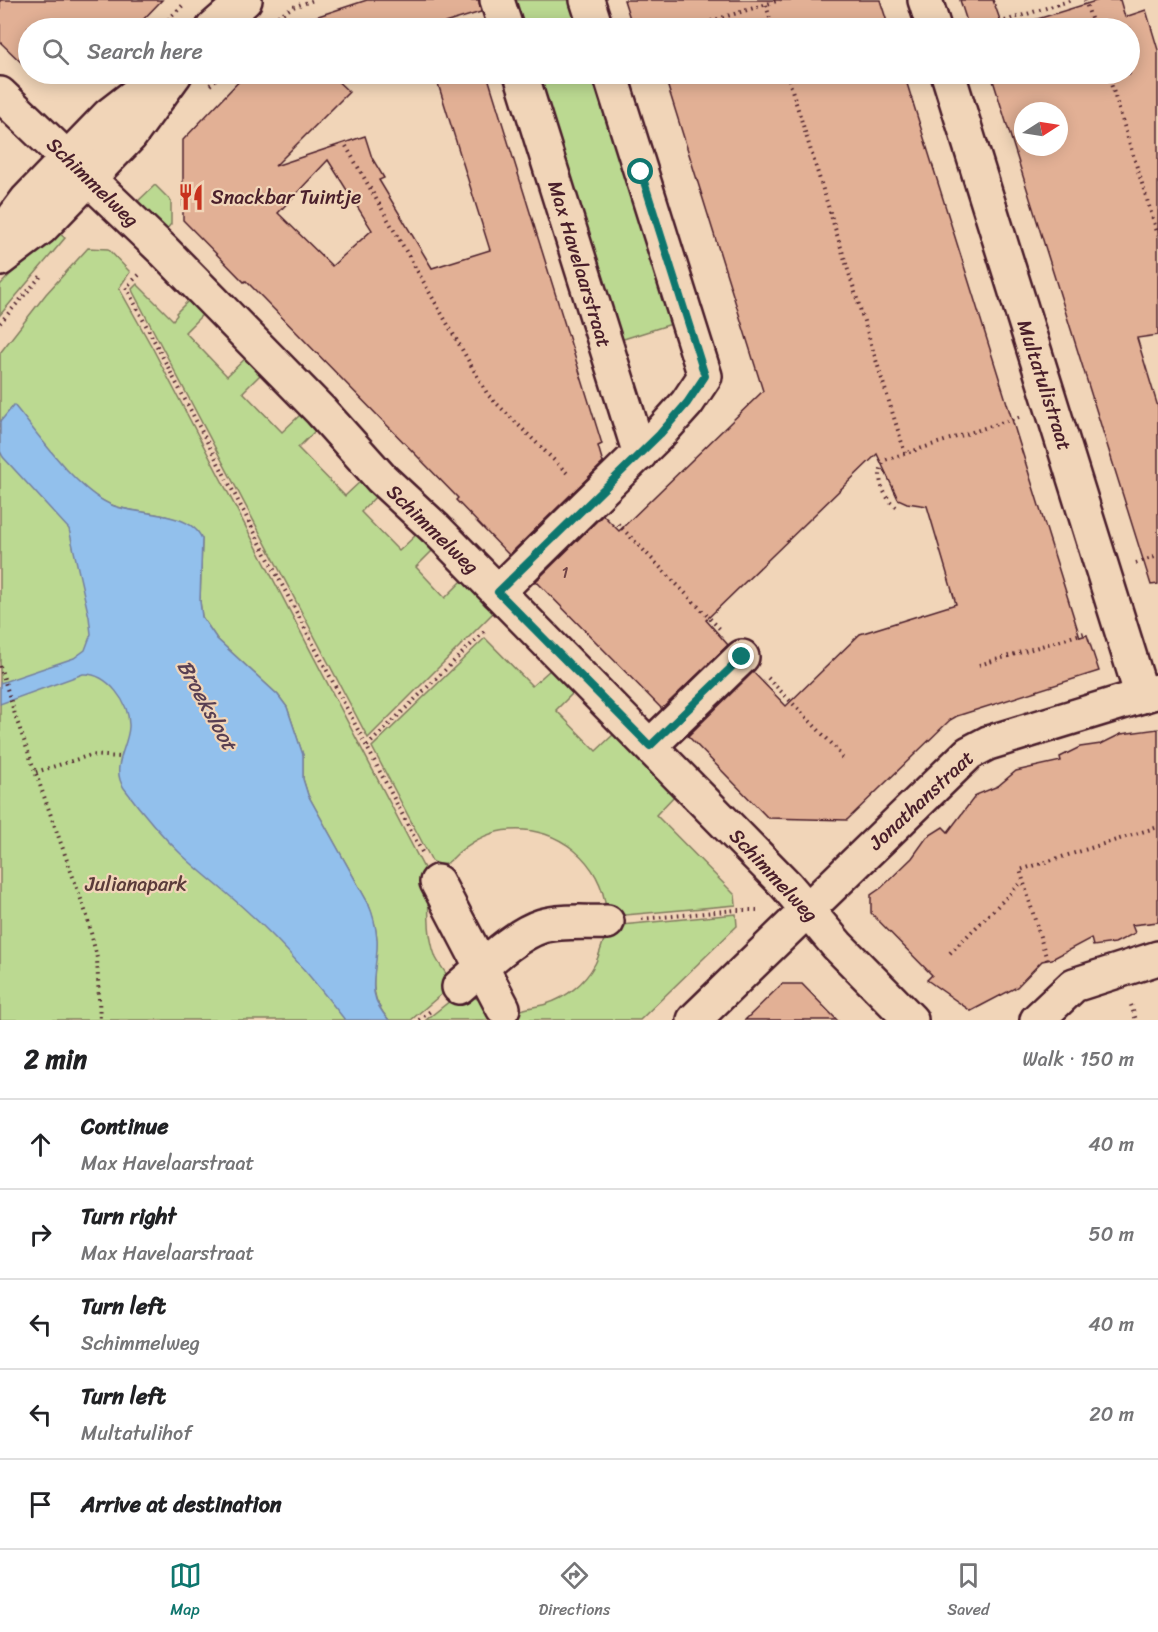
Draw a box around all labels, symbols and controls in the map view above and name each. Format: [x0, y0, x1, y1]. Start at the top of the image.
search box [18, 18, 1140, 84]
text: Search here [87, 32, 203, 71]
icon: search [39, 35, 72, 68]
north arrow [1014, 102, 1068, 156]
street label: Schimmelweg [38, 129, 148, 236]
route start [627, 158, 653, 184]
street label: Max Havelaarstraat [537, 176, 622, 352]
place label: Snackbar Tuintje [211, 180, 361, 215]
restaurant icon: Snackbar Tuintje [176, 182, 206, 212]
street label: Multatulistraat [1007, 315, 1082, 455]
street label: Schimmelweg [378, 476, 488, 583]
house number: 1 [562, 558, 569, 587]
route end [728, 643, 754, 669]
water label: Broeksloot [166, 652, 249, 760]
street label: Jonathanstraat [859, 741, 983, 860]
street label: Schimmelweg [720, 820, 827, 931]
park label: Julianapark [84, 867, 187, 902]
text: 2 min [24, 1036, 87, 1082]
text: Walk · 150 m [1022, 1042, 1134, 1077]
text: Continue [81, 1107, 169, 1146]
text: 40 m [1088, 1127, 1134, 1162]
icon: ahead [24, 1128, 57, 1161]
text: Max Havelaarstraat [81, 1146, 254, 1181]
text: Turn right [81, 1197, 176, 1236]
text: 50 m [1089, 1217, 1134, 1252]
icon: right [24, 1218, 57, 1251]
text: Max Havelaarstraat [81, 1236, 254, 1271]
text: Turn left [81, 1287, 166, 1326]
text: 40 m [1088, 1307, 1134, 1342]
icon: left [24, 1308, 57, 1341]
text: Schimmelweg [81, 1326, 200, 1361]
text: Turn left [81, 1377, 166, 1416]
text: 20 m [1089, 1397, 1134, 1432]
icon: left [24, 1398, 57, 1431]
text: Multatulihof [81, 1416, 192, 1451]
text: Arrive at destination [81, 1485, 282, 1524]
icon: arrive [24, 1488, 57, 1521]
tab: Map [169, 1559, 202, 1624]
tab: Directions [539, 1559, 610, 1624]
tab: Saved [947, 1559, 989, 1624]

